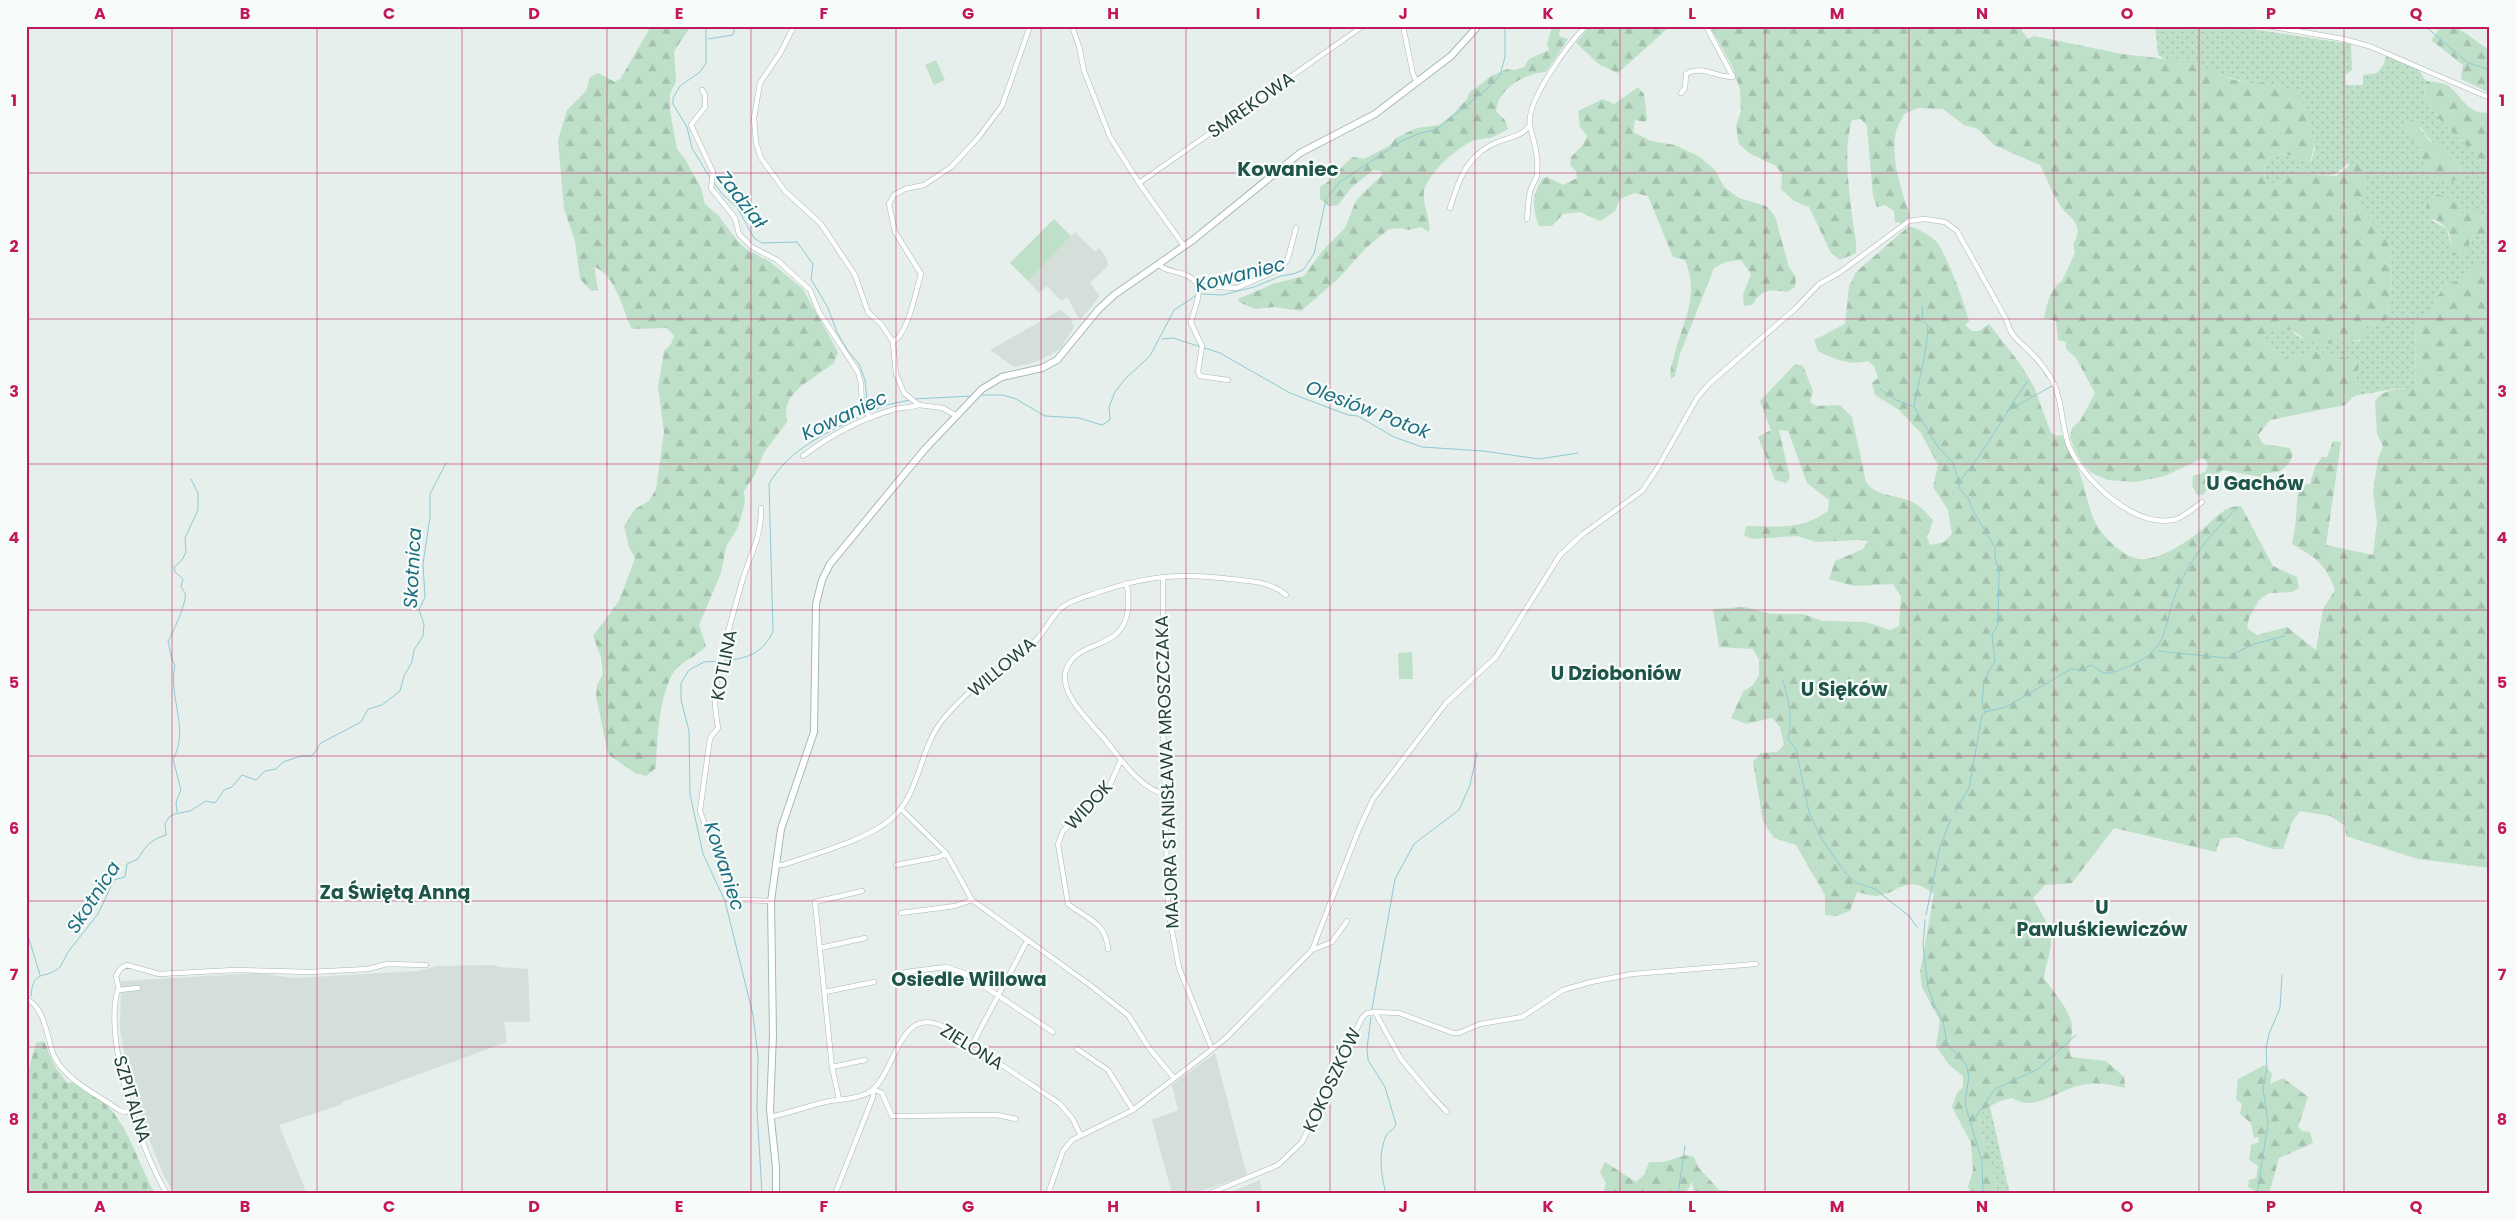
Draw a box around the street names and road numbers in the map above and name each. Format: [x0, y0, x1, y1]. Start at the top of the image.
street label: SMREKOWA [1202, 65, 1299, 144]
street label: MAJORA STANISŁAWA MROSZCZAKA [1149, 615, 1184, 929]
street label: KOTLINA [704, 627, 743, 702]
street label: WILLOWA [962, 631, 1041, 702]
street label: WIDOK [1059, 774, 1118, 835]
street label: ZIELONA [936, 1017, 1009, 1076]
street label: KOKOSZKÓW [1296, 1023, 1367, 1136]
street label: SZPITALNA [107, 1052, 158, 1145]

